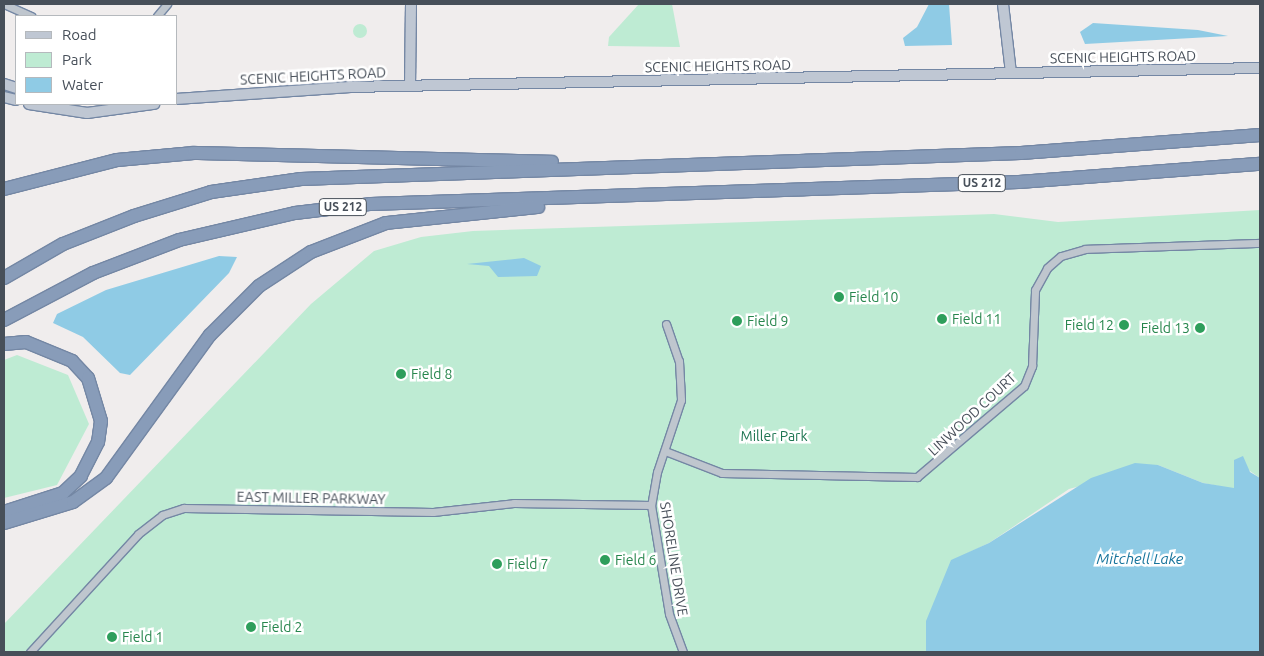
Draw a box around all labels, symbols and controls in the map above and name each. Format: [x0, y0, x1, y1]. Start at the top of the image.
legend [15, 15, 178, 105]
text: Road [62, 26, 97, 43]
street label: SCENIC HEIGHTS ROAD [1050, 47, 1196, 67]
text: Park [62, 51, 92, 68]
street label: SCENIC HEIGHTS ROAD [645, 56, 791, 76]
street label: SCENIC HEIGHTS ROAD [240, 64, 386, 88]
text: Water [62, 76, 103, 93]
road number: US 212 [957, 174, 1007, 192]
road number: US 212 [318, 198, 368, 216]
place label: Field 10 [849, 289, 898, 305]
marker: Field 10 [833, 291, 845, 303]
place label: Field 11 [952, 311, 1001, 327]
place label: Field 9 [747, 313, 788, 329]
marker: Field 11 [936, 313, 948, 325]
marker: Field 9 [731, 315, 743, 327]
place label: Field 12 [1065, 317, 1114, 333]
marker: Field 12 [1118, 319, 1130, 331]
place label: Field 13 [1141, 320, 1190, 336]
marker: Field 13 [1194, 322, 1206, 334]
place label: Field 8 [411, 366, 452, 382]
marker: Field 8 [395, 368, 407, 380]
street label: LINWOOD COURT [925, 369, 1019, 459]
park label: Miller Park [741, 428, 807, 444]
street label: EAST MILLER PARKWAY [236, 488, 386, 508]
street label: SHORELINE DRIVE [657, 501, 691, 617]
water label: Mitchell Lake [1097, 550, 1183, 568]
place label: Field 6 [615, 552, 656, 568]
marker: Field 6 [599, 554, 611, 566]
place label: Field 7 [507, 556, 548, 572]
marker: Field 7 [491, 558, 503, 570]
place label: Field 2 [261, 619, 302, 635]
marker: Field 2 [245, 621, 257, 633]
place label: Field 1 [122, 629, 163, 645]
marker: Field 1 [106, 631, 118, 643]

